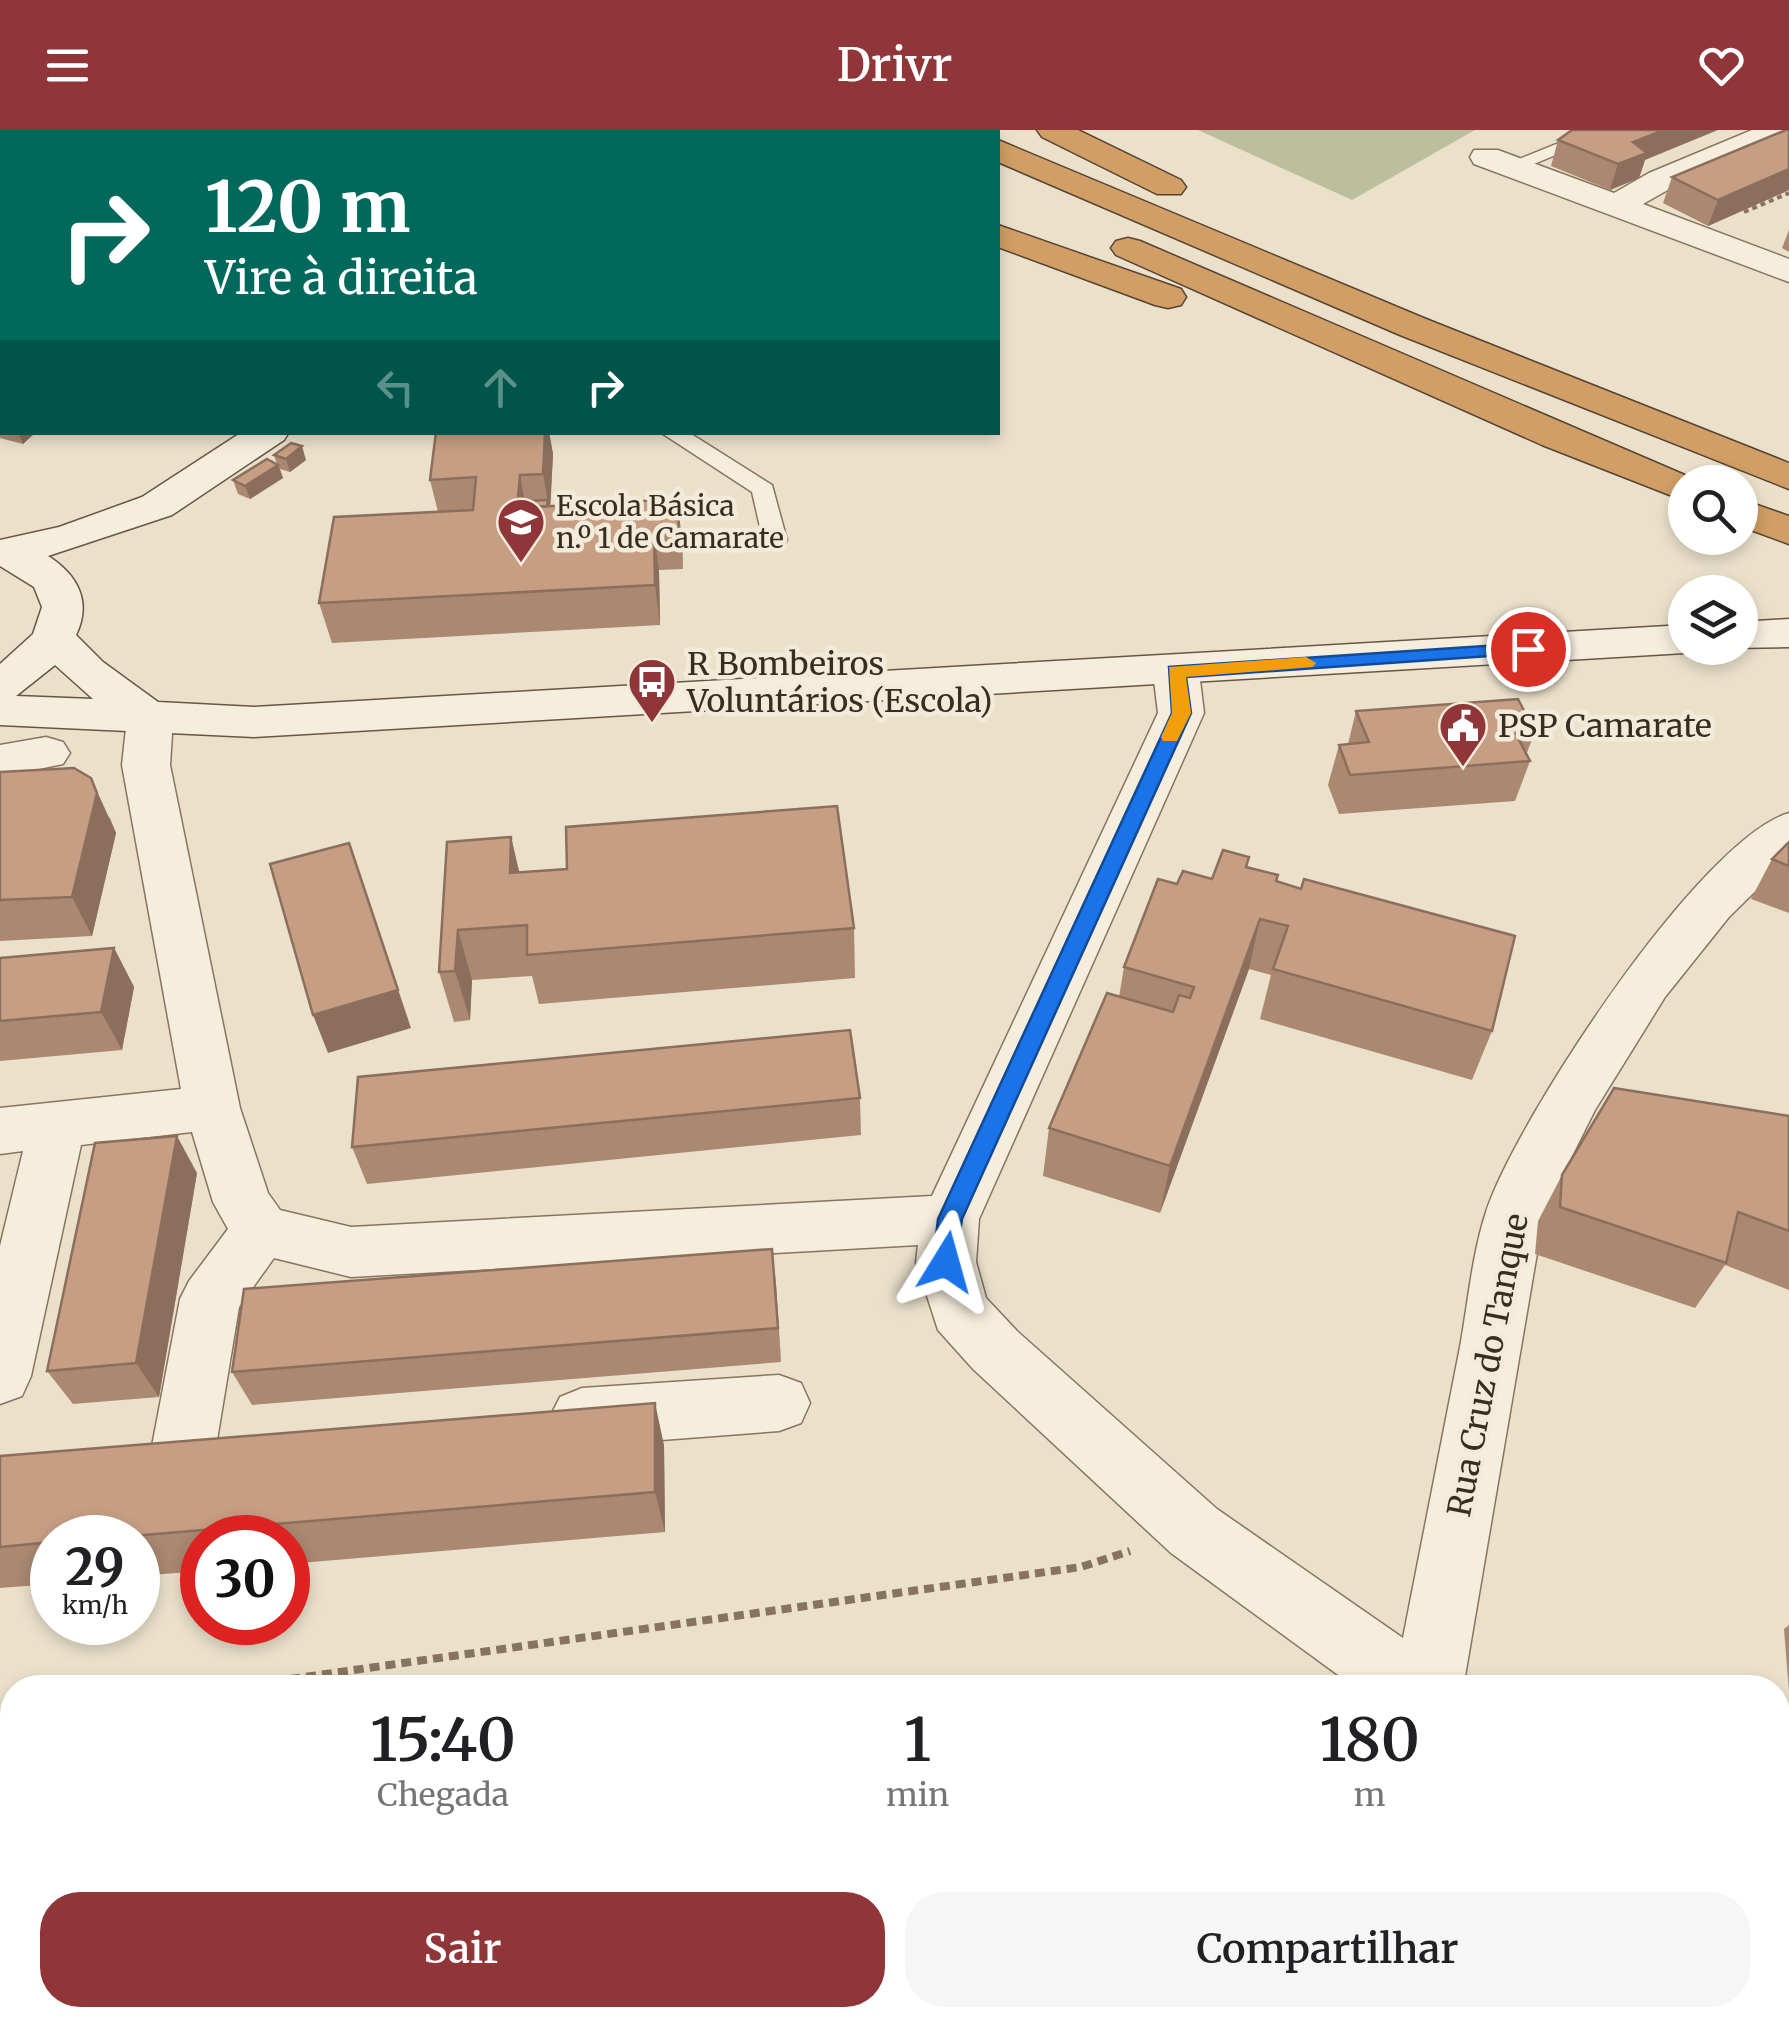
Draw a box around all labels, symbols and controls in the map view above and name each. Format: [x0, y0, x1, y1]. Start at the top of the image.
text: Drivr [837, 37, 952, 93]
icon: menu [40, 38, 95, 93]
icon: heart [1694, 38, 1749, 93]
text: 120 m [205, 163, 410, 251]
icon: right [40, 170, 170, 300]
text: Vire à direita [205, 250, 478, 306]
icon: left [368, 360, 423, 415]
icon: ahead [473, 360, 528, 415]
icon: right [578, 360, 633, 415]
map controls [1668, 465, 1758, 665]
button: search [1668, 465, 1758, 555]
place label: Escola Básica n.º 1 de Camarate [556, 488, 784, 556]
school or university icon: Escola Básica n.º 1 de Camarate [495, 496, 547, 564]
button: layers [1668, 575, 1758, 665]
pin [1486, 607, 1571, 692]
icon: arrive [1501, 622, 1556, 677]
place label: R Bombeiros Voluntários (Escola) [686, 644, 993, 721]
bus stop icon: R Bombeiros Voluntários (Escola) [626, 656, 678, 724]
public building icon: PSP Camarate [1437, 700, 1489, 768]
place label: PSP Camarate [1498, 706, 1712, 746]
position arrow [894, 1210, 998, 1314]
street label: Rua Cruz do Tanque [1439, 1210, 1537, 1520]
speed limit sign: 30 [180, 1515, 310, 1645]
text: 29 [65, 1536, 125, 1599]
text: km/h [62, 1589, 128, 1621]
text: 15:40 [370, 1702, 516, 1777]
text: 1 [904, 1702, 931, 1777]
text: 180 [1319, 1702, 1420, 1777]
text: Chegada [377, 1775, 509, 1815]
text: min [886, 1775, 949, 1815]
text: m [1354, 1775, 1385, 1815]
button: Sair [40, 1892, 885, 2007]
button: Compartilhar [905, 1892, 1750, 2007]

